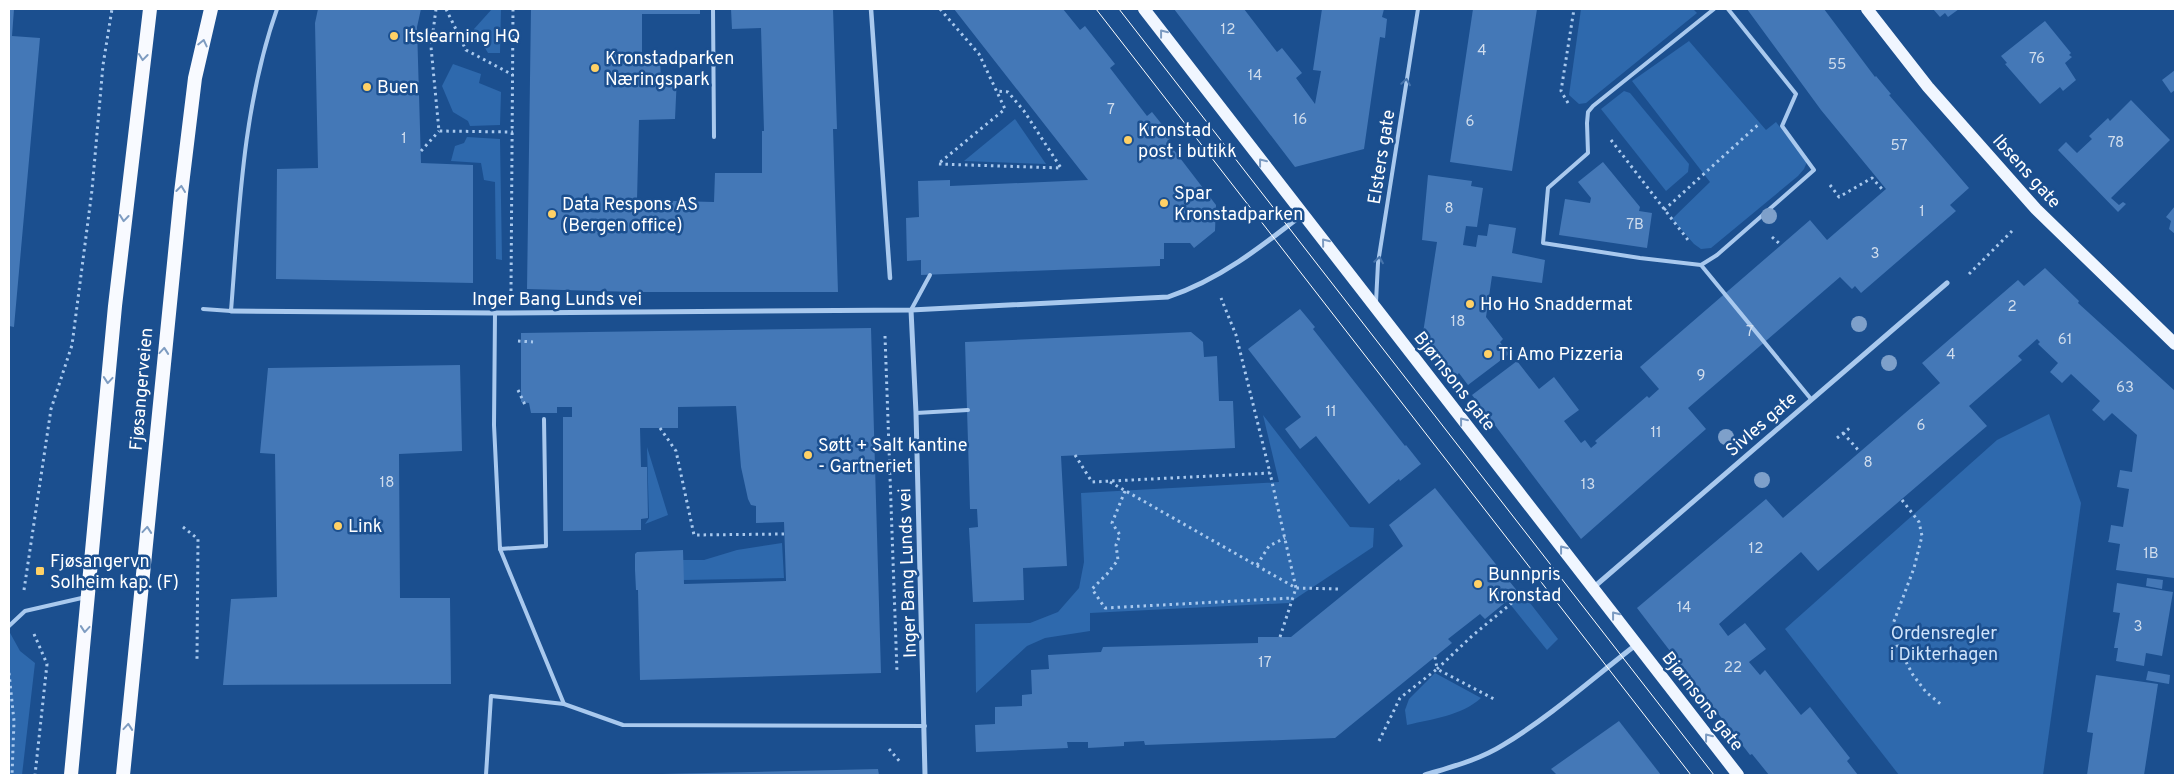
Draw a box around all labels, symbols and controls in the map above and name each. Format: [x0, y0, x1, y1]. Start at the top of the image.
house number: 12 [1221, 21, 1235, 40]
place label: Itslearning HQ [404, 26, 520, 49]
one-way arrow [1160, 29, 1169, 39]
marker: Itslearning HQ [388, 30, 400, 42]
one-way arrow [197, 39, 208, 48]
house number: 4 [1477, 42, 1487, 61]
place label: Kronstadparken Næringspark [605, 48, 734, 92]
house number: 76 [2029, 50, 2045, 69]
one-way arrow [138, 53, 149, 61]
house number: 55 [1828, 56, 1846, 75]
marker: Kronstadparken Næringspark [589, 62, 601, 74]
house number: 14 [1248, 67, 1262, 86]
place label: Buen [377, 77, 419, 100]
one-way arrow [1400, 78, 1411, 86]
marker: Buen [361, 81, 373, 93]
house number: 7 [1107, 101, 1115, 120]
street label: Elsters gate [1364, 108, 1401, 206]
house number: 16 [1293, 111, 1307, 130]
house number: 6 [1466, 113, 1475, 132]
place label: Kronstad post i butikk [1138, 120, 1237, 164]
house number: 1 [401, 130, 407, 149]
street label: Ibsens gate [1987, 130, 2065, 214]
marker: Kronstad post i butikk [1122, 134, 1134, 146]
house number: 78 [2108, 134, 2124, 153]
house number: 57 [1891, 137, 1908, 156]
one-way arrow [1260, 159, 1268, 168]
place label: Spar Kronstadparken [1174, 183, 1303, 227]
one-way arrow [175, 185, 186, 193]
place label: Data Respons AS (Bergen office) [562, 194, 698, 238]
marker: Spar Kronstadparken [1158, 197, 1170, 209]
house number: 8 [1444, 200, 1454, 219]
house number: 1 [1919, 203, 1925, 222]
marker: Data Respons AS (Bergen office) [546, 208, 558, 220]
one-way arrow [119, 215, 130, 223]
house number: 7B [1626, 216, 1644, 235]
one-way arrow [1323, 239, 1331, 248]
house number: 3 [1870, 245, 1880, 264]
one-way arrow [1373, 256, 1383, 265]
street label: Inger Bang Lunds vei [472, 289, 642, 312]
place label: Ho Ho Snaddermat [1480, 294, 1633, 317]
marker: Ho Ho Snaddermat [1464, 298, 1476, 310]
house number: 2 [2007, 298, 2017, 317]
house number: 18 [1451, 313, 1465, 332]
house number: 7 [1746, 323, 1754, 342]
street label: Fjøsangerveien [126, 327, 159, 452]
street label: Bjørnsons gate [1408, 327, 1500, 436]
house number: 61 [2058, 331, 2072, 350]
place label: Ti Amo Pizzeria [1498, 344, 1623, 367]
house number: 4 [1946, 346, 1956, 365]
one-way arrow [158, 347, 169, 355]
marker: Ti Amo Pizzeria [1482, 348, 1494, 360]
house number: 9 [1697, 367, 1705, 386]
one-way arrow [103, 376, 114, 384]
house number: 63 [2116, 379, 2134, 398]
street label: Sivles gate [1722, 388, 1802, 462]
house number: 11 [1325, 403, 1337, 422]
house number: 6 [1917, 417, 1926, 436]
one-way arrow [1461, 418, 1469, 427]
house number: 11 [1650, 424, 1662, 443]
place label: Søtt + Salt kantine - Gartneriet [818, 435, 968, 479]
marker: Søtt + Salt kantine - Gartneriet [802, 449, 814, 461]
house number: 8 [1863, 454, 1873, 473]
house number: 18 [380, 474, 394, 493]
house number: 13 [1581, 476, 1595, 495]
street label: Inger Bang Lunds vei [894, 488, 923, 658]
place label: Link [348, 516, 382, 539]
marker: Link [332, 520, 344, 532]
one-way arrow [141, 526, 152, 534]
house number: 12 [1749, 540, 1763, 559]
one-way arrow [1560, 545, 1569, 554]
house number: 1B [2143, 545, 2159, 564]
place label: Fjøsangervn Solheim kap. (F) [50, 551, 179, 595]
place label: Bunnpris Kronstad [1488, 564, 1561, 608]
marker: Fjøsangervn Solheim kap. (F) [34, 565, 46, 577]
marker: Bunnpris Kronstad [1472, 578, 1484, 590]
house number: 14 [1677, 599, 1691, 618]
one-way arrow [1612, 612, 1621, 621]
house number: 3 [2133, 618, 2143, 637]
park label: Ordensregler i Dikterhagen [1890, 623, 1998, 667]
one-way arrow [80, 625, 91, 633]
street label: Bjørnsons gate [1656, 647, 1748, 756]
house number: 17 [1258, 654, 1272, 673]
house number: 22 [1724, 659, 1742, 678]
one-way arrow [122, 722, 133, 730]
one-way arrow [1705, 733, 1714, 743]

